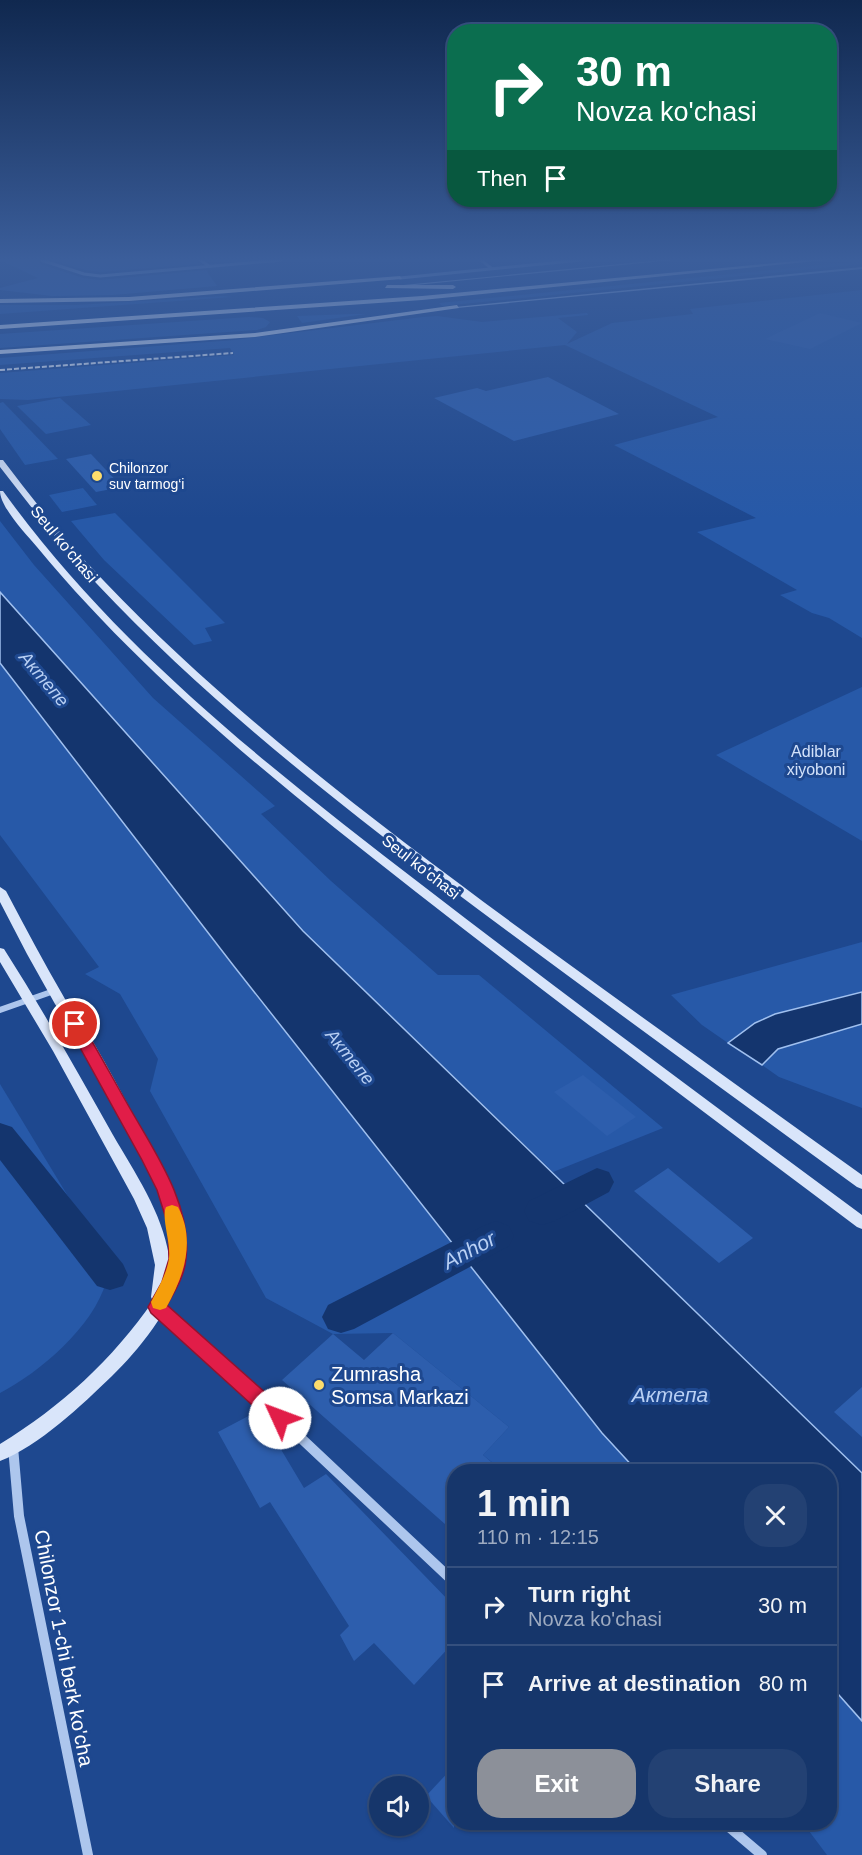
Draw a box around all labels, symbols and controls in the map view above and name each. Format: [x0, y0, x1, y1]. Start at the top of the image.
icon: right [477, 48, 555, 126]
text: 30 m [576, 48, 672, 95]
text: Novza ko'chasi [576, 97, 757, 127]
icon: arrive [539, 162, 572, 195]
text: Then [477, 166, 527, 191]
place label: Chilonzor suv tarmog‘i [109, 460, 184, 492]
marker: Chilonzor suv tarmog‘i [90, 469, 104, 483]
street label: Seul ko'chasi [27, 503, 101, 585]
water label: Актепе [15, 647, 73, 711]
park label: Adiblar xiyoboni [787, 743, 845, 778]
street label: Seul ko'chasi [379, 831, 463, 903]
pin [49, 998, 100, 1049]
icon: arrive [58, 1007, 91, 1040]
water label: Актепе [321, 1024, 378, 1089]
water label: Anhor [437, 1226, 500, 1274]
place label: Zumrasha Somsa Markazi [331, 1363, 469, 1408]
marker: Zumrasha Somsa Markazi [312, 1378, 326, 1392]
water label: Актепа [630, 1383, 708, 1406]
position arrow [248, 1386, 312, 1450]
text: 1 min [477, 1483, 571, 1524]
button: close [744, 1484, 807, 1547]
text: 110 m · 12:15 [477, 1526, 599, 1548]
street label: Chilonzor 1-chi berk ko'cha [30, 1528, 98, 1769]
text: Turn right [528, 1582, 630, 1607]
icon: right [477, 1590, 510, 1623]
text: 30 m [758, 1593, 807, 1618]
text: Novza ko'chasi [528, 1608, 662, 1630]
icon: arrive [477, 1668, 510, 1701]
text: Arrive at destination [528, 1671, 741, 1696]
text: 80 m [759, 1671, 808, 1696]
button: Exit [477, 1749, 636, 1818]
button: Share [648, 1749, 807, 1818]
map controls [369, 1776, 429, 1836]
button: sound [369, 1776, 429, 1836]

